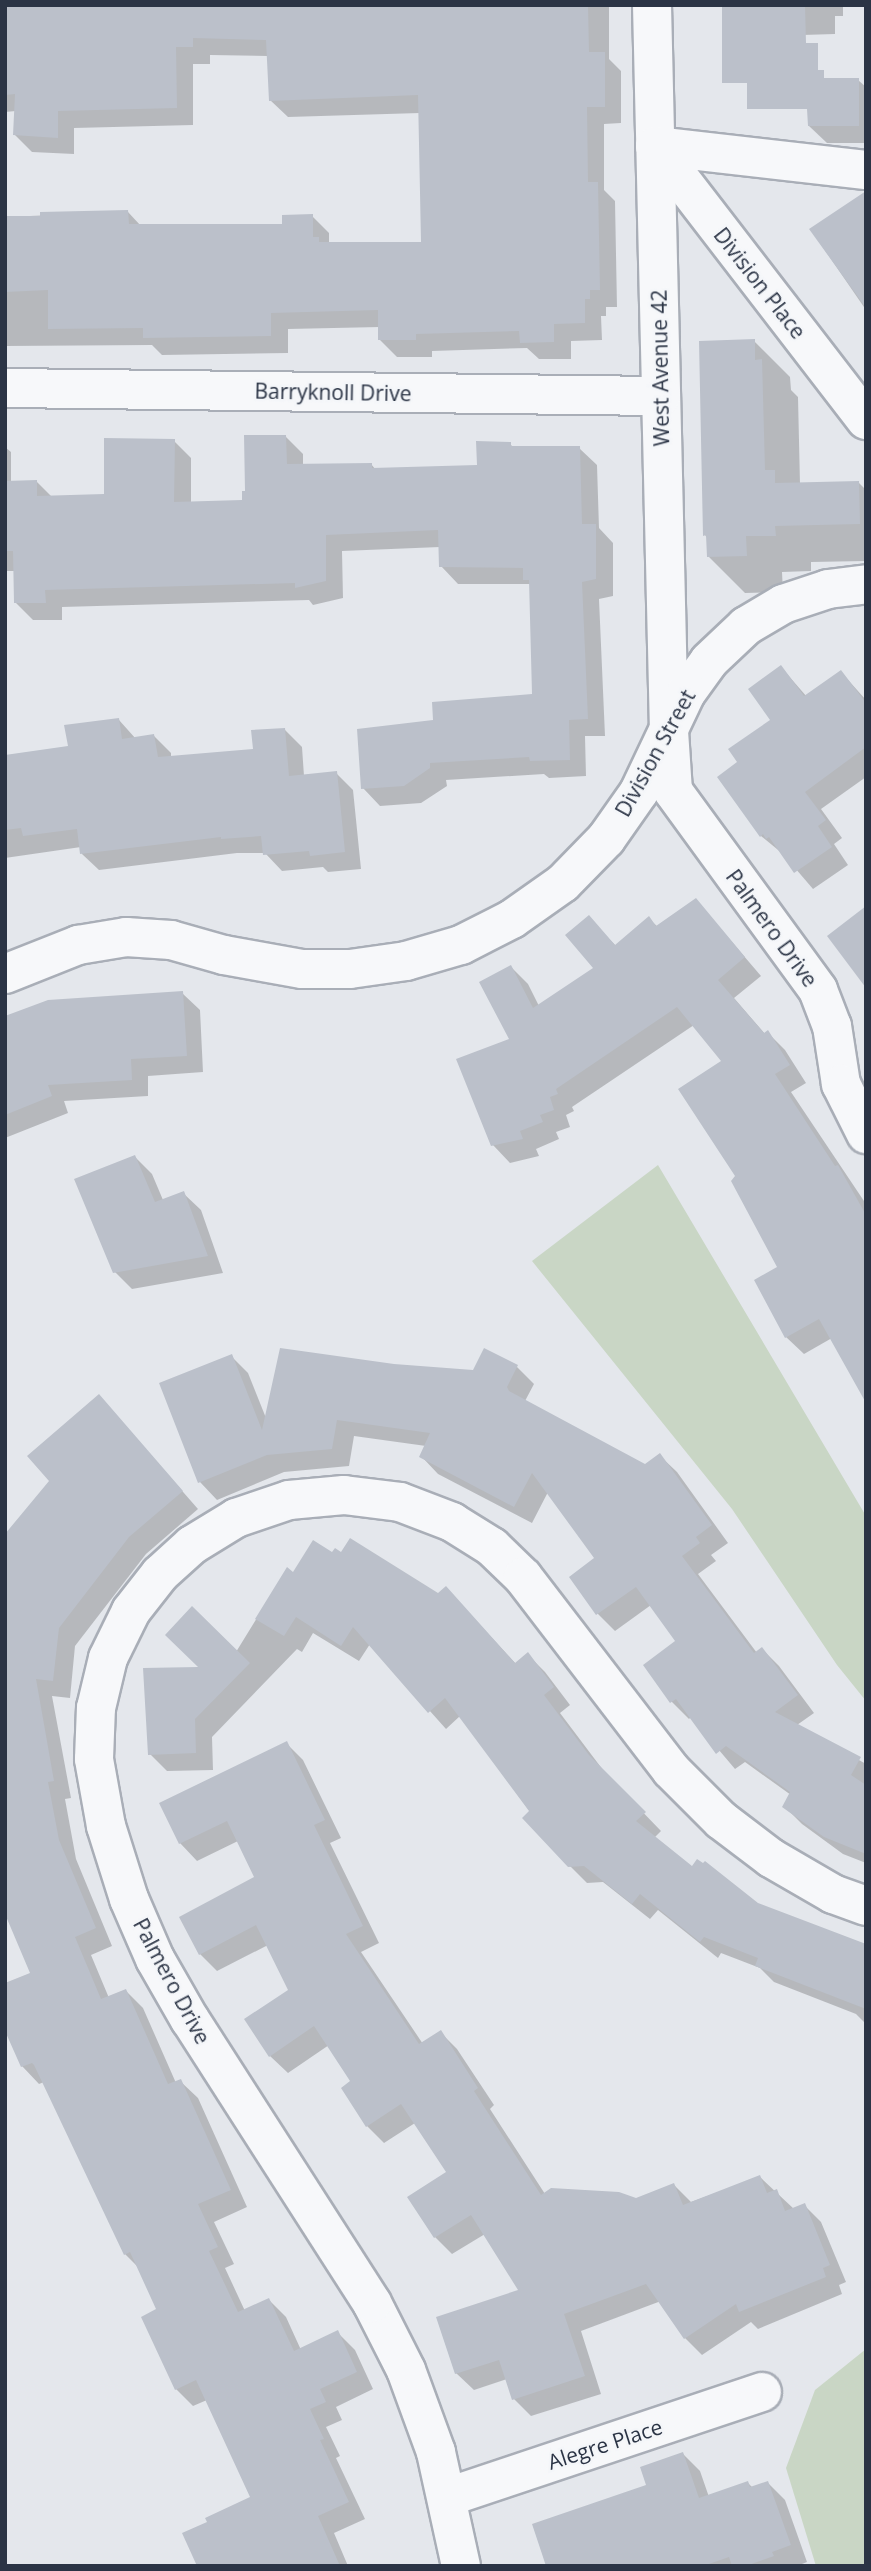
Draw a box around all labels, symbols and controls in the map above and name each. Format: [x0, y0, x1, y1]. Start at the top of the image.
street label: Division Place [709, 222, 811, 344]
street label: West Avenue 42 [646, 289, 674, 447]
street label: Barryknoll Drive [254, 378, 412, 406]
street label: Division Street [610, 685, 700, 821]
street label: Palmero Drive [721, 864, 823, 992]
street label: Palmero Drive [128, 1914, 216, 2048]
street label: Alegre Place [544, 2414, 666, 2474]

